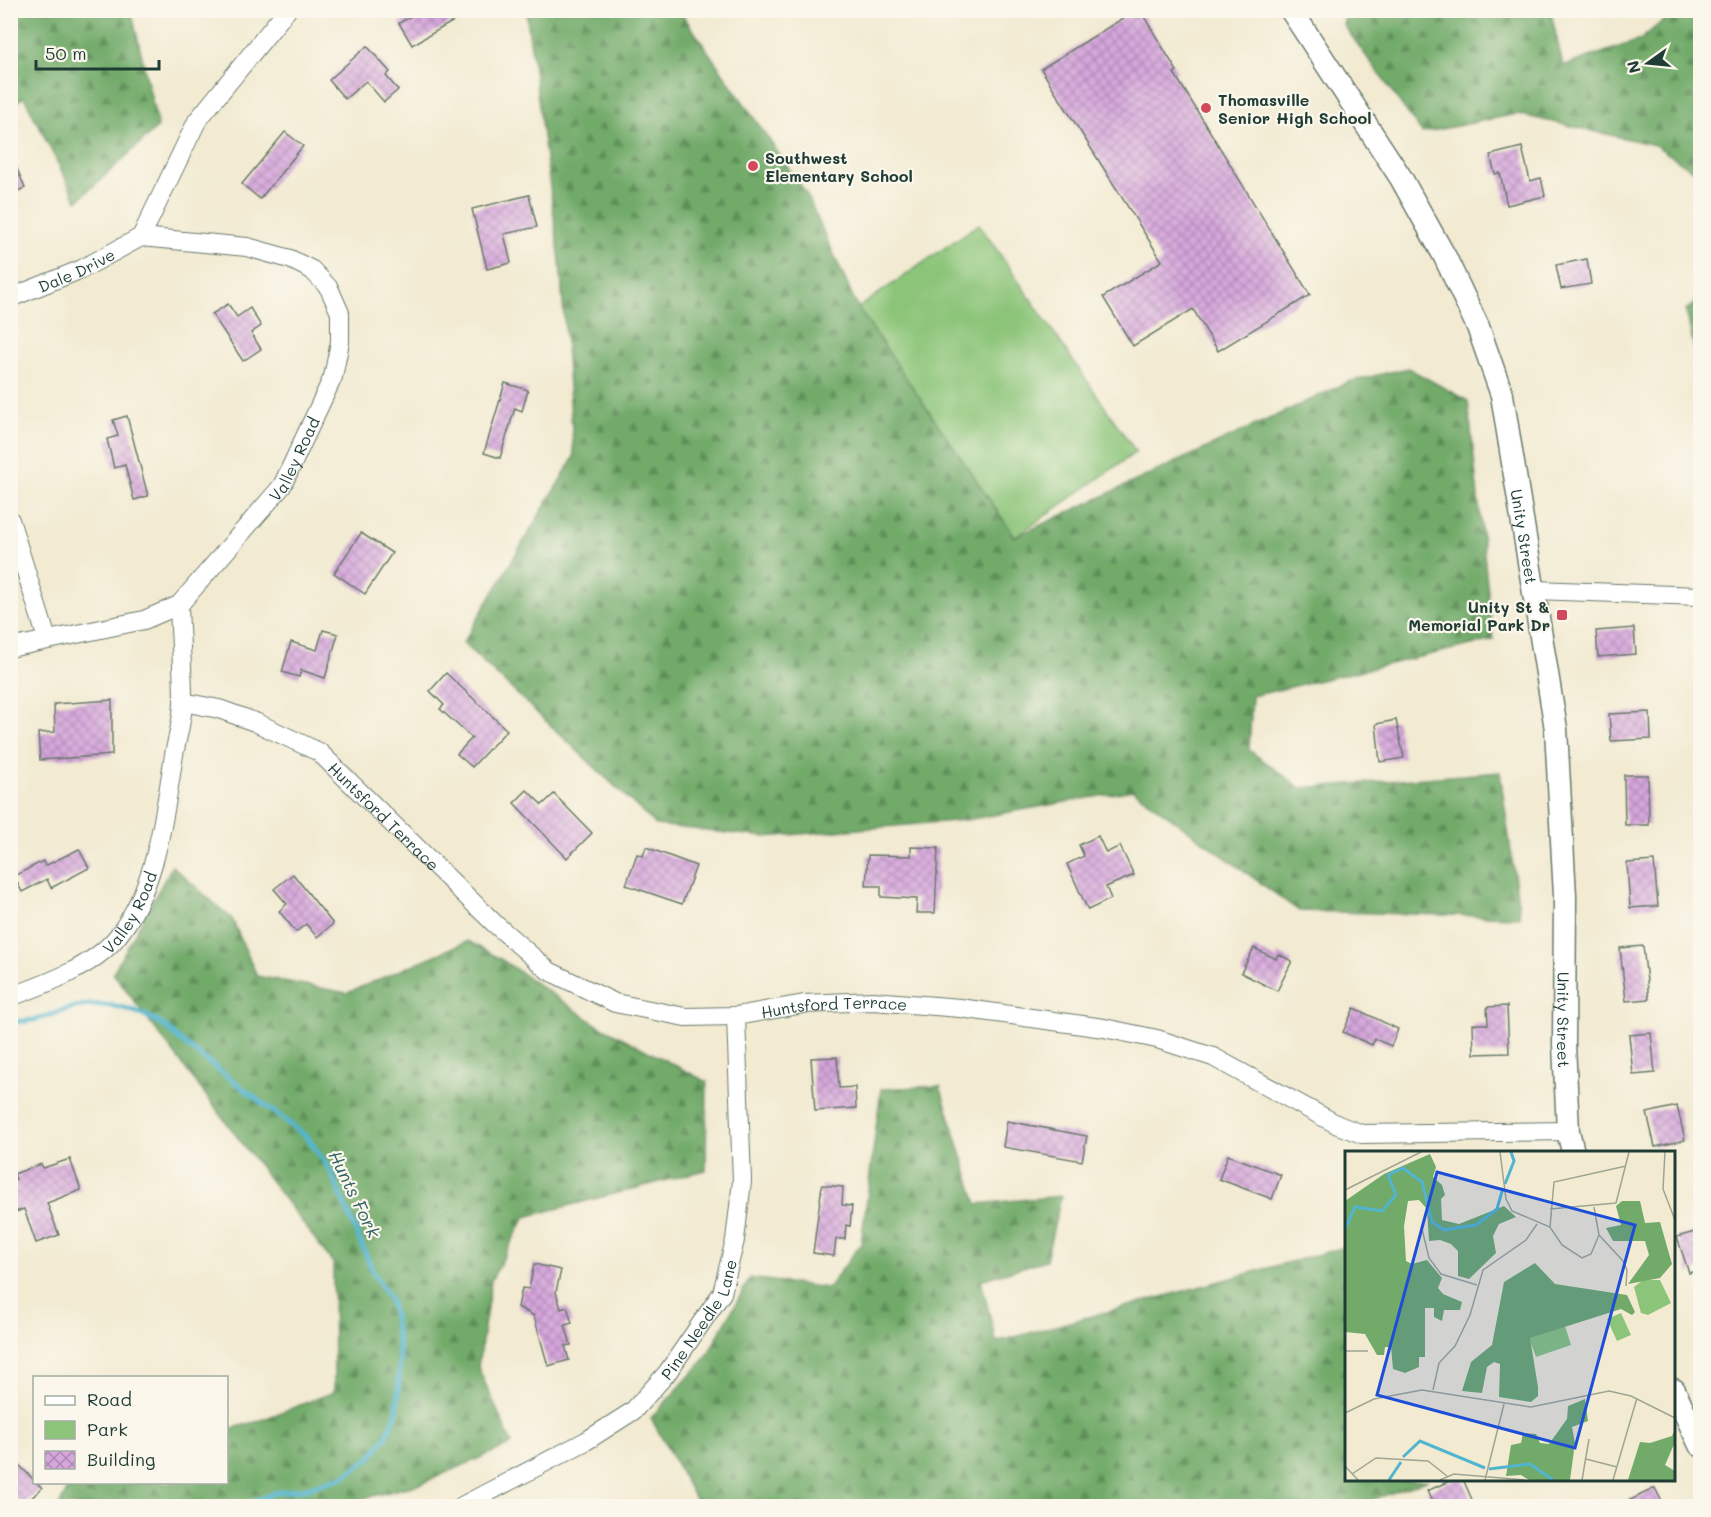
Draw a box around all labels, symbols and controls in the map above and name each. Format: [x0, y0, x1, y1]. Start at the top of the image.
scale bar [36, 33, 159, 71]
north arrow [1618, 33, 1678, 93]
text: 50 m [45, 41, 87, 65]
text: N [1621, 58, 1645, 76]
place label: Thomasville Senior High School [1218, 89, 1371, 128]
marker: Thomasville Senior High School [1199, 101, 1213, 115]
place label: Southwest Elementary School [765, 147, 913, 186]
marker: Southwest Elementary School [746, 159, 760, 173]
street label: Dale Drive [35, 243, 118, 296]
street label: Valley Road [263, 413, 323, 505]
street label: Unity Street [1507, 487, 1543, 585]
place label: Unity St & Memorial Park Dr [1408, 596, 1550, 635]
marker: Unity St & Memorial Park Dr [1555, 608, 1569, 622]
street label: Huntsford Terrace [324, 757, 444, 875]
street label: Valley Road [97, 868, 161, 958]
street label: Unity Street [1553, 972, 1576, 1068]
street label: Huntsford Terrace [759, 990, 908, 1022]
water label: Hunts Fork [324, 1146, 387, 1242]
inset map [1345, 1151, 1675, 1481]
street label: Pine Needle Lane [656, 1257, 740, 1384]
legend [33, 1376, 228, 1484]
text: Road [87, 1387, 132, 1411]
text: Park [87, 1417, 128, 1441]
text: Building [87, 1447, 155, 1471]

